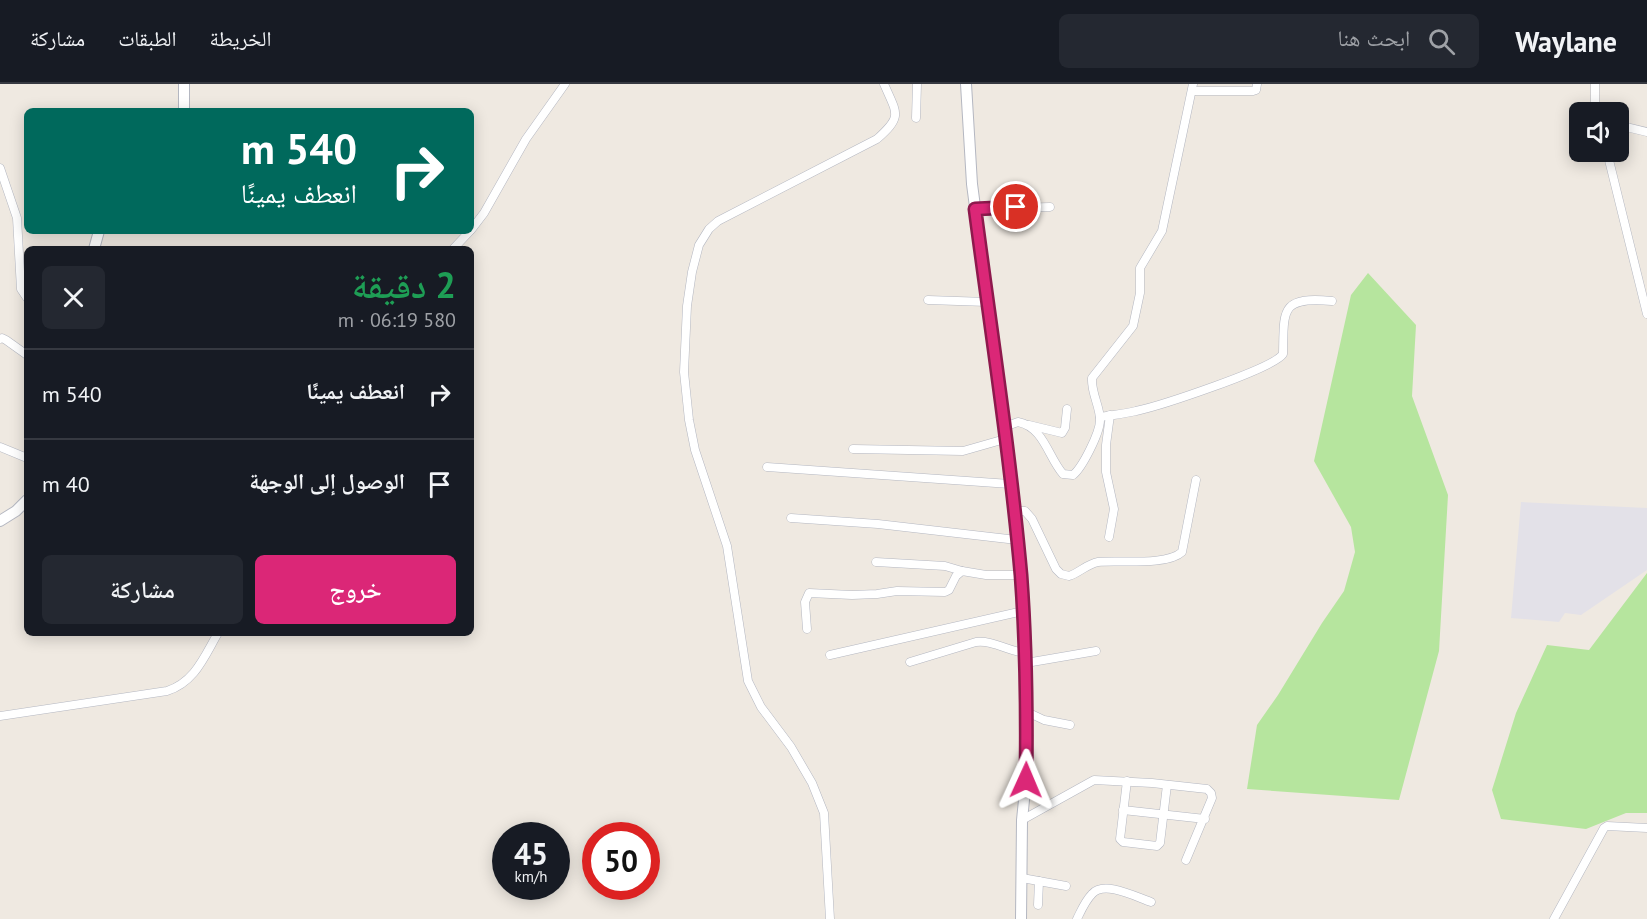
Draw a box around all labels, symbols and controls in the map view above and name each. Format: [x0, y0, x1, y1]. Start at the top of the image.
search box [1059, 14, 1479, 68]
text: Waylane [1515, 23, 1617, 60]
text: ابحث هنا [1337, 24, 1410, 52]
text: مشاركة [30, 25, 85, 52]
text: الطبقات [118, 25, 177, 52]
text: الخريطة [210, 25, 271, 52]
icon: search [1425, 25, 1458, 58]
map controls [1569, 102, 1629, 162]
button: sound [1569, 102, 1629, 162]
text: 540 m [241, 121, 357, 176]
icon: right [378, 132, 456, 210]
text: انعطف يمينًا [241, 176, 357, 210]
pin [990, 181, 1041, 232]
icon: arrive [999, 190, 1032, 223]
text: 2 دقيقة [352, 261, 456, 308]
button: close [42, 266, 105, 329]
text: 580 m · 06:19 [338, 307, 456, 333]
text: انعطف يمينًا [306, 377, 405, 405]
icon: right [423, 378, 456, 411]
text: 540 m [42, 380, 102, 408]
text: الوصول إلى الوجهة [249, 467, 405, 495]
icon: arrive [423, 468, 456, 501]
text: 40 m [42, 470, 90, 498]
button: مشاركة [42, 555, 243, 624]
button: خروج [255, 555, 456, 624]
position arrow [994, 748, 1058, 812]
speed limit sign: 50 [582, 822, 660, 900]
text: 45 [514, 834, 548, 873]
text: km/h [515, 867, 547, 886]

